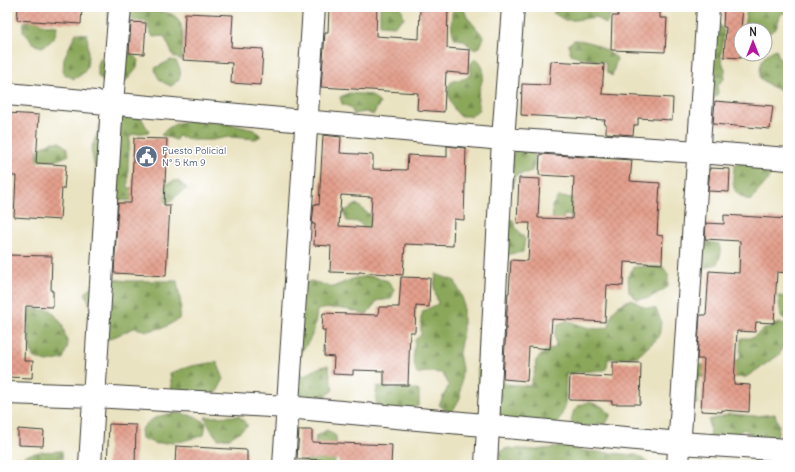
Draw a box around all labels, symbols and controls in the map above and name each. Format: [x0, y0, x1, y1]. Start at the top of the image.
north arrow [733, 22, 773, 62]
text: N [749, 25, 757, 39]
public building icon: Puesto Policial N° 5 Km 9 [133, 143, 159, 169]
place label: Puesto Policial N° 5 Km 9 [162, 144, 226, 169]

